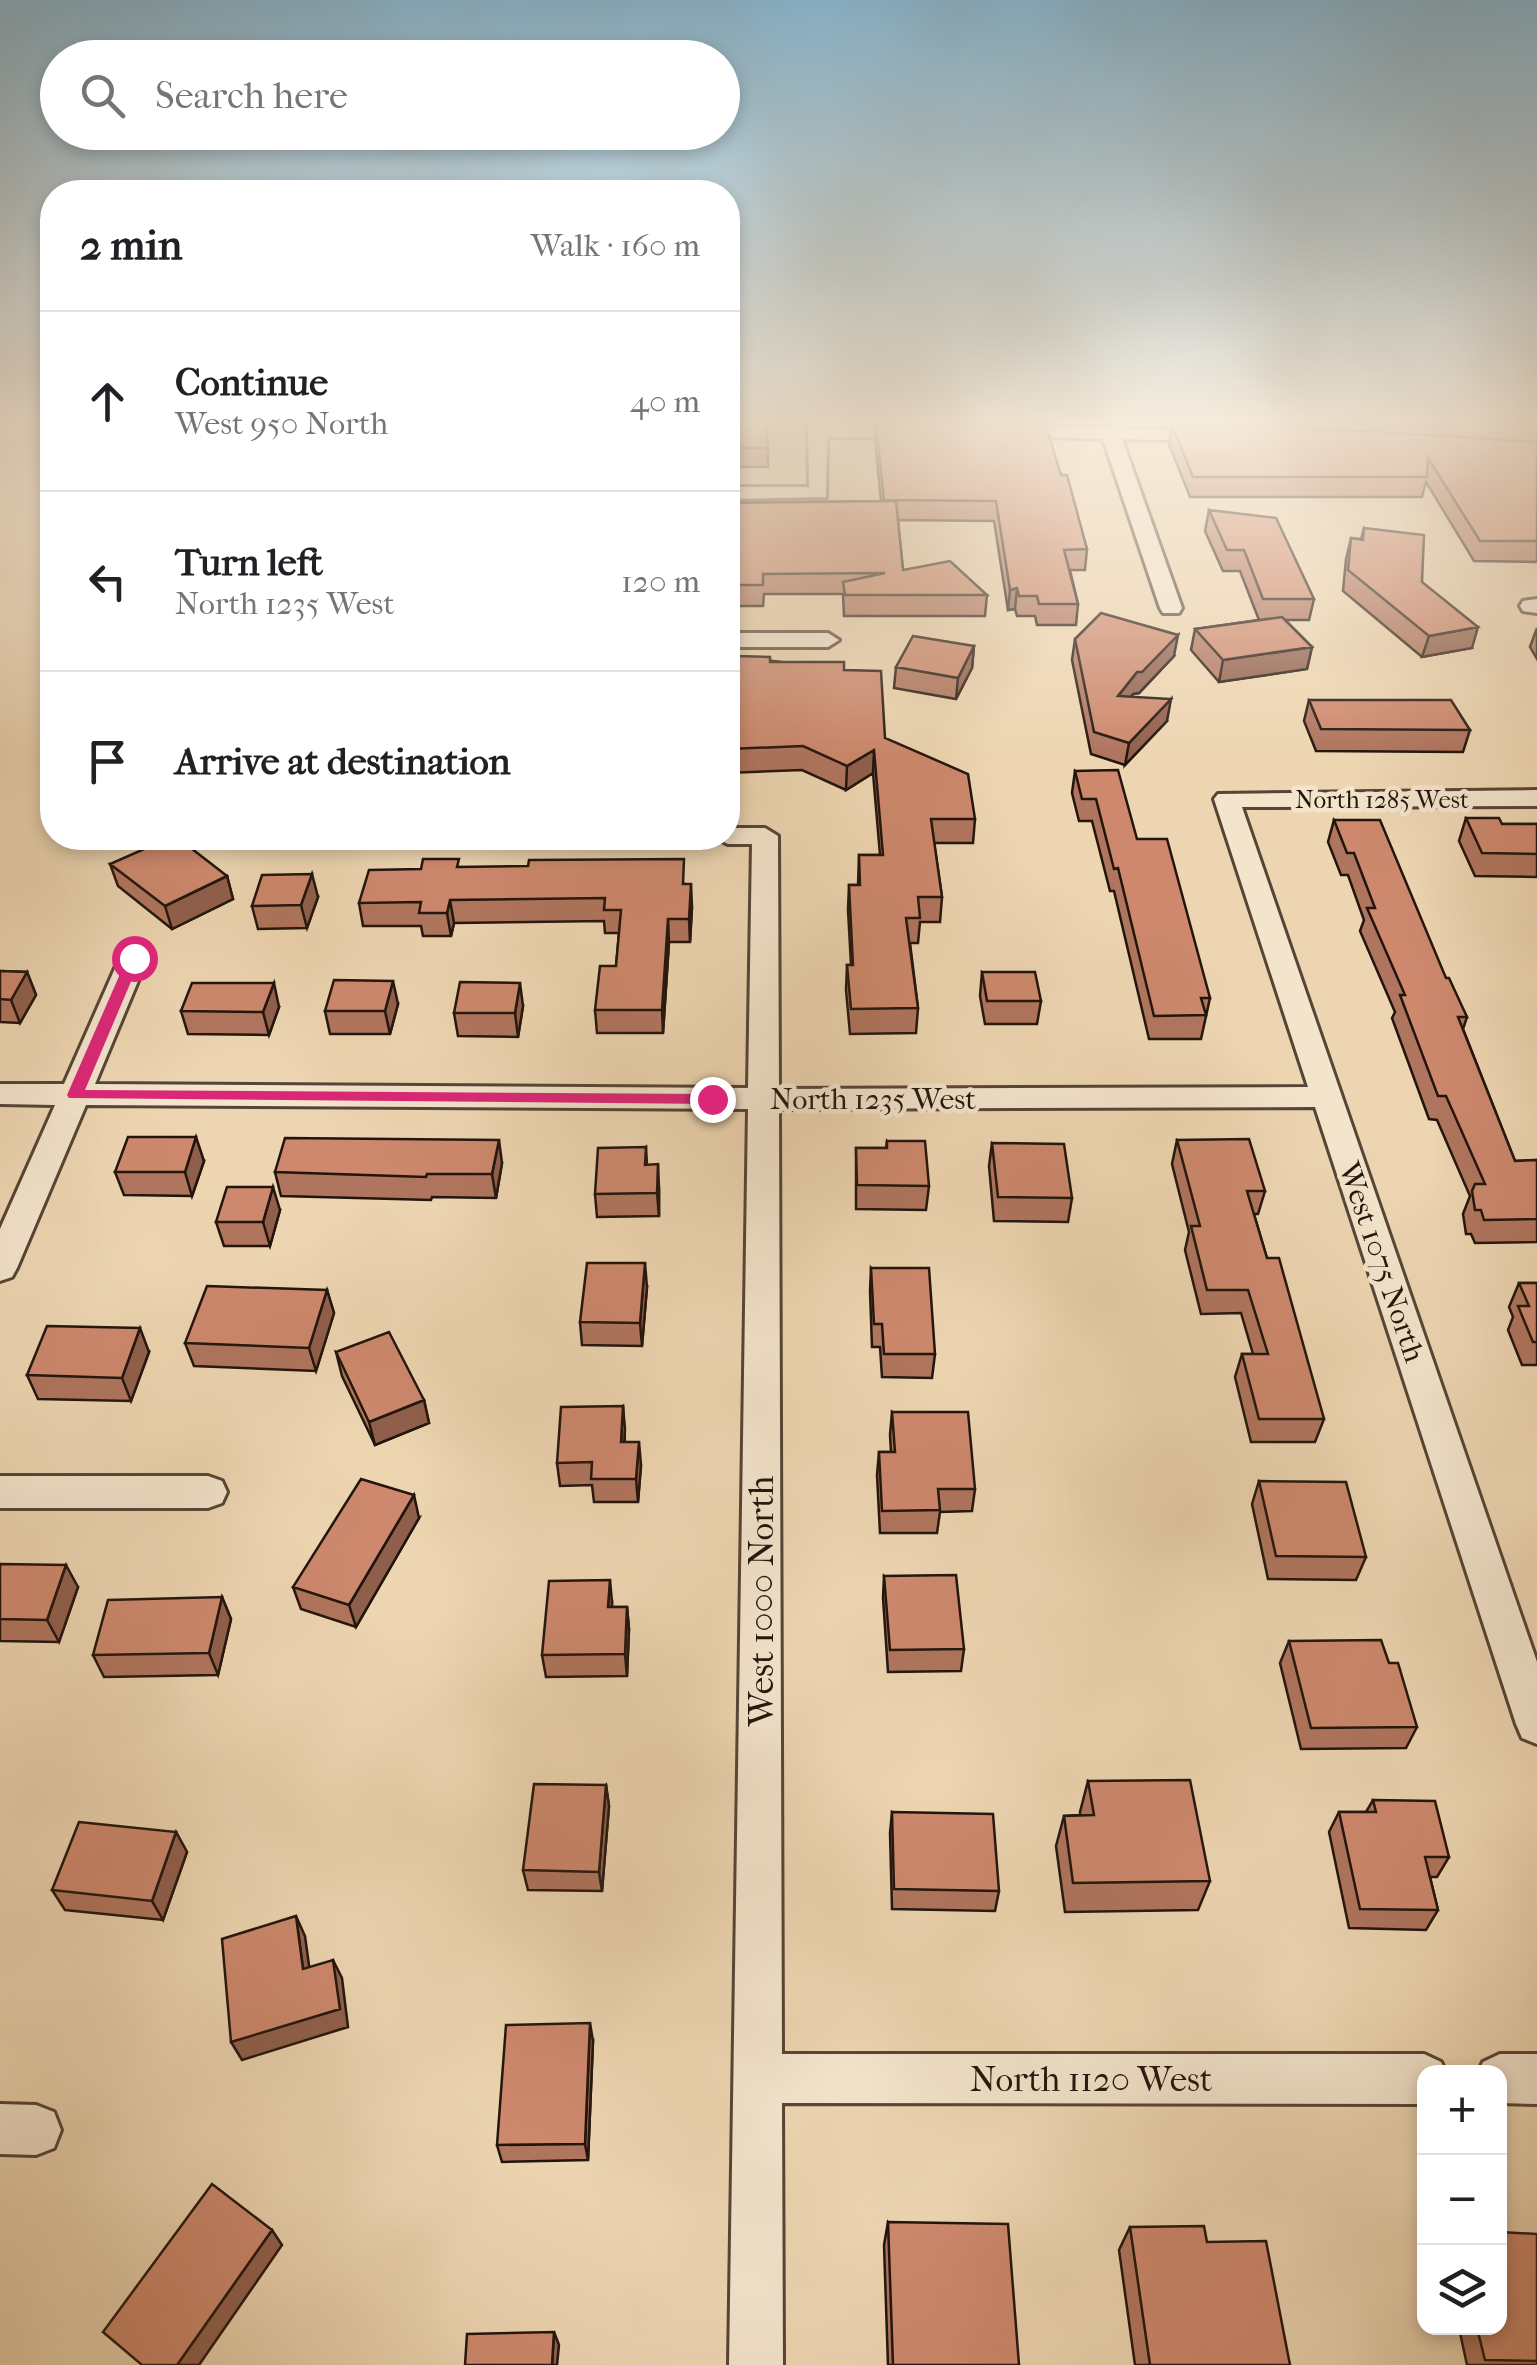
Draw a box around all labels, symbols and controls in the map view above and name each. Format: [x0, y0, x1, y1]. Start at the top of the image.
search box [40, 40, 740, 150]
icon: search [75, 68, 130, 123]
text: Search here [155, 73, 348, 118]
text: 2 min [80, 221, 182, 270]
text: Walk · 160 m [531, 227, 700, 264]
text: Continue [175, 360, 328, 405]
icon: ahead [80, 374, 135, 429]
text: 40 m [630, 383, 700, 420]
text: West 950 North [175, 405, 388, 442]
text: Turn left [175, 540, 323, 585]
icon: left [80, 554, 135, 609]
text: 120 m [621, 563, 700, 600]
text: North 1235 West [175, 585, 395, 622]
icon: arrive [80, 734, 135, 789]
text: Arrive at destination [175, 739, 511, 784]
street label: North 1285 West [1295, 785, 1469, 814]
route start [112, 936, 158, 982]
route end [690, 1077, 736, 1123]
street label: North 1235 West [770, 1082, 976, 1117]
street label: West 1075 North [1331, 1157, 1432, 1367]
street label: West 1000 North [741, 1475, 782, 1727]
street label: North 1120 West [970, 2059, 1213, 2100]
map controls [1417, 2065, 1507, 2335]
button: + [1417, 2065, 1507, 2155]
button: − [1417, 2155, 1507, 2245]
button: layers [1417, 2245, 1507, 2335]

